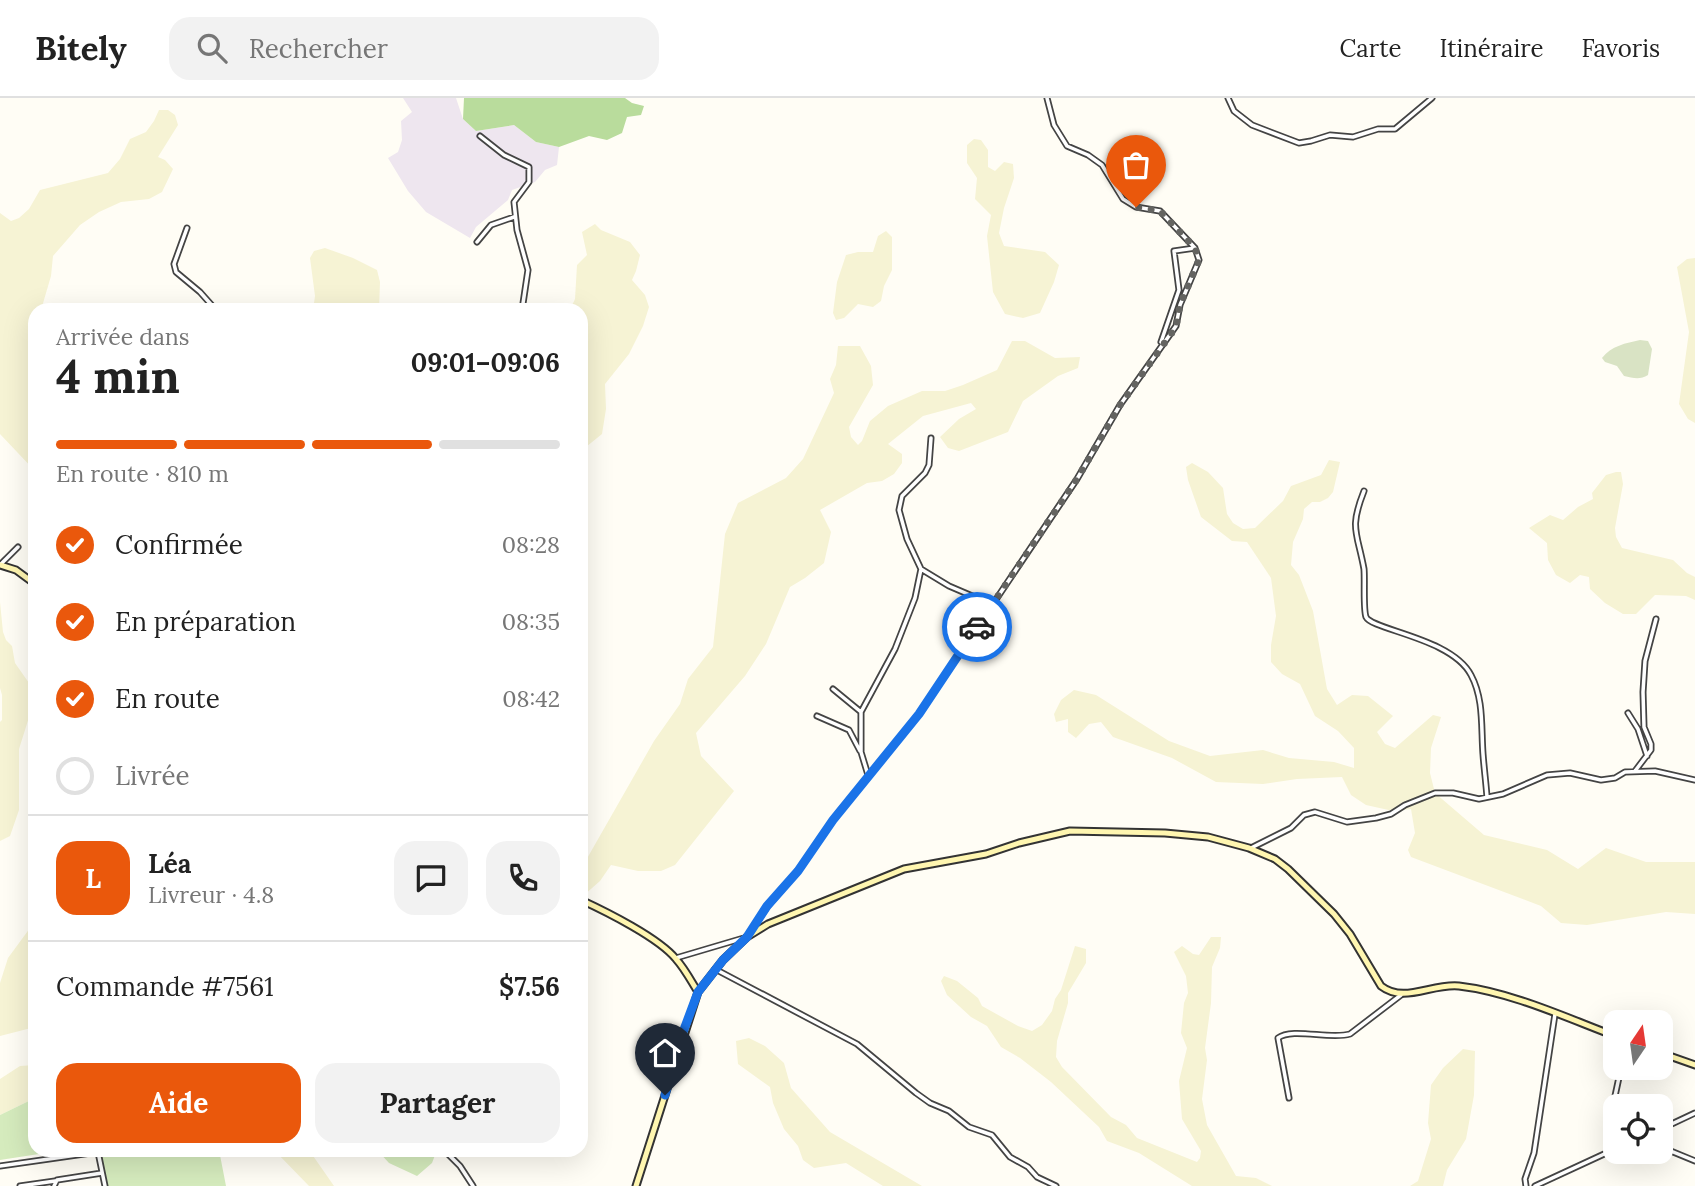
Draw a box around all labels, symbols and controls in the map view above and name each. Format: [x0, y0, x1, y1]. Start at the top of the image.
search box [169, 17, 659, 80]
text: Bitely [35, 27, 127, 69]
icon: search [193, 29, 231, 67]
text: Rechercher [249, 32, 388, 65]
text: Carte [1340, 33, 1402, 64]
text: Itinéraire [1440, 33, 1543, 64]
text: Favoris [1581, 33, 1660, 64]
pin [1106, 135, 1166, 207]
icon: bag [1117, 146, 1155, 184]
text: Arrivée dans [56, 322, 189, 351]
text: 09:01–09:06 [411, 346, 560, 379]
text: 4 min [56, 347, 180, 406]
text: En route · 810 m [56, 459, 229, 488]
icon: check [56, 526, 94, 564]
text: Confirmée [115, 528, 243, 561]
text: 08:28 [502, 530, 560, 559]
courier [942, 592, 1012, 662]
icon: check [56, 603, 94, 641]
text: En préparation [115, 605, 296, 638]
text: 08:35 [502, 607, 560, 636]
icon: car [958, 608, 996, 646]
icon: check [56, 680, 94, 718]
text: En route [115, 682, 220, 715]
text: 08:42 [502, 684, 560, 713]
text: Livrée [115, 759, 190, 792]
button: chat [394, 841, 468, 915]
button: phone [486, 841, 560, 915]
text: Léa [148, 847, 191, 880]
text: L [85, 862, 101, 895]
text: Livreur · 4.8 [148, 880, 274, 909]
text: Commande #7561 [56, 970, 274, 1003]
text: $7.56 [499, 970, 560, 1003]
north arrow [1603, 1010, 1673, 1080]
map controls [1603, 1010, 1673, 1164]
pin [635, 1023, 695, 1095]
icon: home [646, 1034, 684, 1072]
button: Aide [56, 1063, 301, 1143]
button: Partager [315, 1063, 560, 1143]
button: locate [1603, 1094, 1673, 1164]

